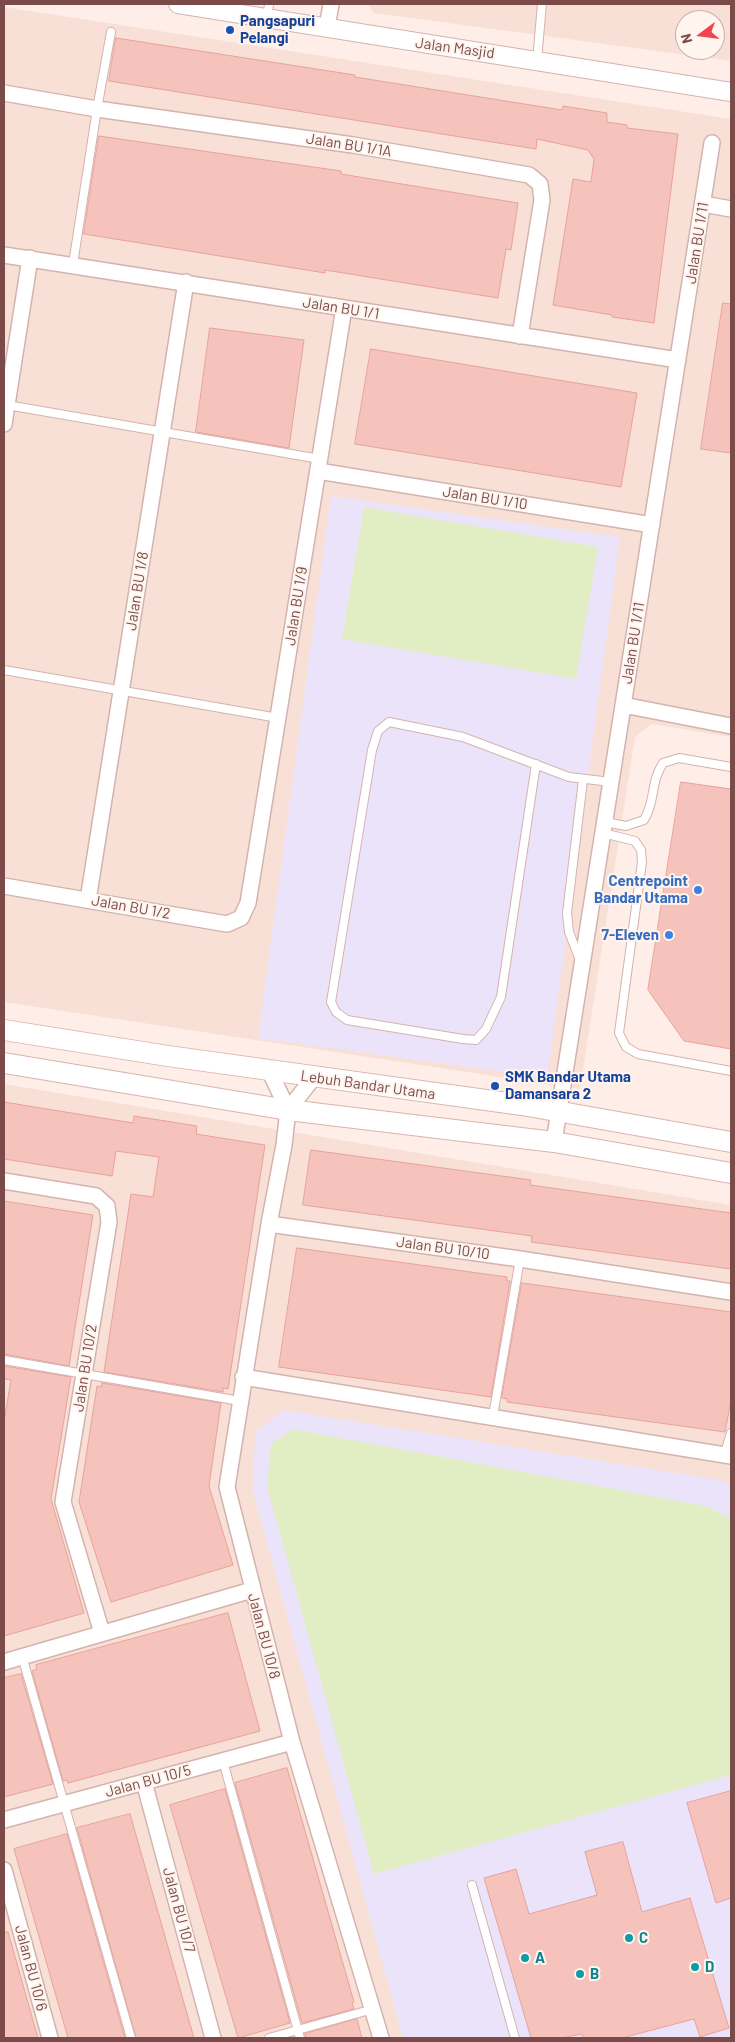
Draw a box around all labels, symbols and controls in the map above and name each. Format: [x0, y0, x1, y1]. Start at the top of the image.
north arrow [675, 10, 725, 60]
place label: Pangsapuri Pelangi [240, 12, 315, 47]
marker: Pangsapuri Pelangi [224, 24, 236, 36]
text: N [677, 32, 695, 45]
street label: Jalan Masjid [414, 34, 496, 62]
street label: Jalan BU 1/1A [305, 129, 393, 161]
street label: Jalan BU 1/11 [682, 201, 712, 285]
street label: Jalan BU 1/1 [301, 293, 381, 323]
street label: Jalan BU 1/10 [441, 482, 529, 514]
street label: Jalan BU 1/8 [122, 550, 152, 632]
street label: Jalan BU 1/9 [281, 565, 311, 647]
street label: Jalan BU 1/11 [618, 601, 648, 685]
place label: Centrepoint Bandar Utama [594, 872, 688, 907]
marker: Centrepoint Bandar Utama [692, 884, 704, 896]
street label: Jalan BU 1/2 [90, 891, 172, 923]
place label: 7-Eleven [602, 926, 659, 944]
marker: 7-Eleven [663, 929, 675, 941]
street label: Lebuh Bandar Utama [299, 1067, 437, 1103]
place label: SMK Bandar Utama Damansara 2 [505, 1068, 631, 1103]
marker: SMK Bandar Utama Damansara 2 [489, 1080, 501, 1092]
street label: Jalan BU 10/10 [395, 1233, 491, 1263]
street label: Jalan BU 10/2 [69, 1323, 101, 1413]
street label: Jalan BU 10/8 [244, 1591, 284, 1681]
street label: Jalan BU 10/5 [103, 1761, 193, 1801]
street label: Jalan BU 10/7 [159, 1865, 199, 1955]
street label: Jalan BU 10/6 [11, 1923, 51, 2013]
place label: C [639, 1929, 648, 1947]
marker: C [623, 1932, 635, 1944]
place label: A [535, 1949, 545, 1967]
marker: A [519, 1952, 531, 1964]
place label: D [705, 1958, 714, 1976]
marker: D [689, 1961, 701, 1973]
place label: B [590, 1965, 599, 1983]
marker: B [574, 1968, 586, 1980]

